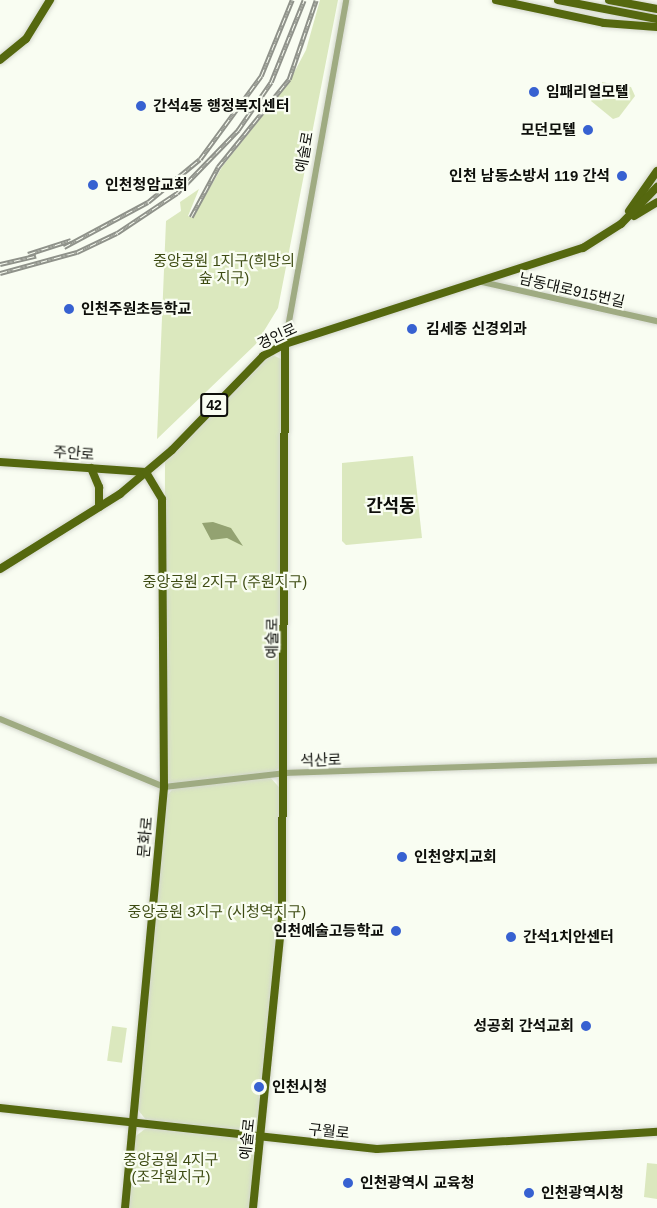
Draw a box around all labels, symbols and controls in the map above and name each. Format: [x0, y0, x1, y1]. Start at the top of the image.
place label: 임패리얼모텔 [546, 83, 629, 101]
marker: 임패리얼모텔 [527, 85, 541, 99]
place label: 간석4동 행정복지센터 [153, 97, 290, 115]
marker: 간석4동 행정복지센터 [134, 99, 148, 113]
place label: 모던모텔 [521, 121, 576, 139]
marker: 모던모텔 [581, 123, 595, 137]
street label: 예술로 [292, 130, 316, 174]
place label: 인천 남동소방서 119 간석 [449, 167, 610, 185]
marker: 인천 남동소방서 119 간석 [615, 169, 629, 183]
place label: 인천청암교회 [105, 176, 188, 194]
marker: 인천청암교회 [86, 178, 100, 192]
park label: 중앙공원 1지구(희망의 숲 지구) [153, 251, 295, 286]
street label: 남동대로915번길 [517, 269, 627, 311]
place label: 인천주원초등학교 [81, 300, 191, 318]
marker: 인천주원초등학교 [62, 302, 76, 316]
street label: 경인로 [254, 319, 300, 353]
marker: 김세중 신경외과 [403, 320, 421, 338]
place label: 김세중 신경외과 [426, 320, 527, 338]
road number: 42 [199, 394, 229, 416]
street label: 주안로 [53, 443, 95, 463]
district label: 간석동 [366, 495, 416, 517]
park label: 중앙공원 2지구 (주원지구) [143, 573, 307, 591]
street label: 예술로 [263, 617, 281, 659]
street label: 석산로 [300, 750, 342, 770]
street label: 문화로 [134, 816, 156, 858]
place label: 인천양지교회 [414, 848, 497, 866]
marker: 인천양지교회 [395, 850, 409, 864]
park label: 중앙공원 3지구 (시청역지구) [128, 903, 306, 921]
place label: 인천예술고등학교 [274, 922, 384, 940]
marker: 인천예술고등학교 [389, 924, 403, 938]
place label: 간석1치안센터 [523, 928, 614, 946]
marker: 간석1치안센터 [504, 930, 518, 944]
place label: 성공회 간석교회 [473, 1017, 574, 1035]
marker: 성공회 간석교회 [579, 1019, 593, 1033]
marker: 인천시청 [250, 1078, 268, 1096]
place label: 인천시청 [272, 1078, 327, 1096]
street label: 예술로 [236, 1117, 258, 1161]
street label: 구월로 [307, 1120, 351, 1142]
park label: 중앙공원 4지구 (조각원지구) [123, 1150, 219, 1185]
place label: 인천광역시 교육청 [360, 1174, 475, 1192]
marker: 인천광역시 교육청 [341, 1176, 355, 1190]
place label: 인천광역시청 [541, 1184, 624, 1202]
marker: 인천광역시청 [522, 1186, 536, 1200]

